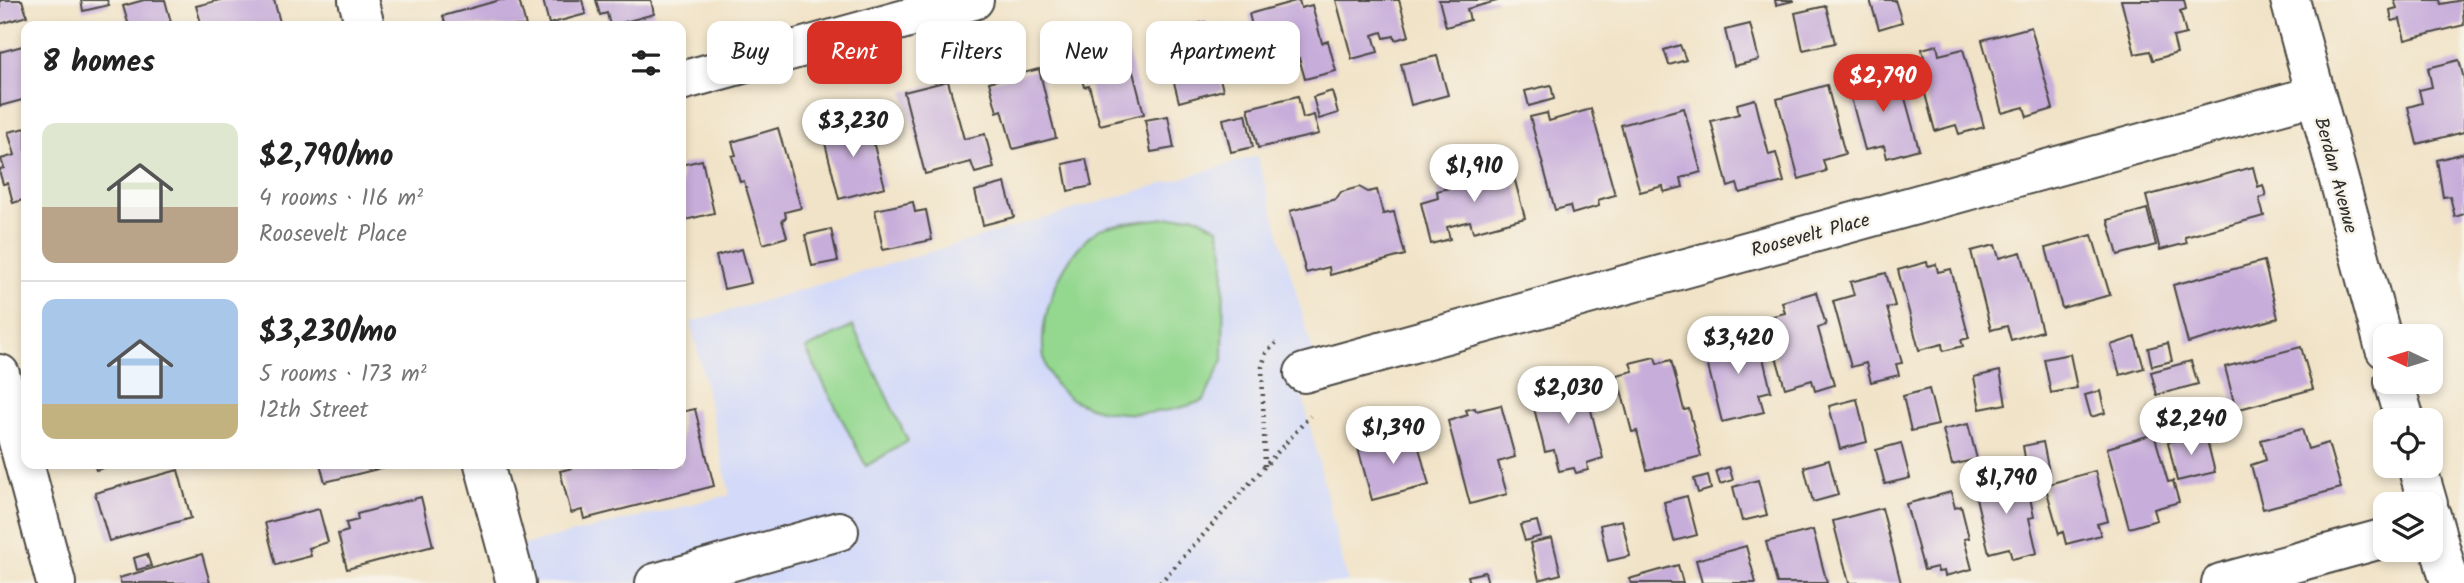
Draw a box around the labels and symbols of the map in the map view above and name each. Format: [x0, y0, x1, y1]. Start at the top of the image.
pin: $2,790 [1826, 54, 1940, 114]
pin: $3,230 [796, 100, 910, 159]
street label: Berdan Avenue [2305, 114, 2365, 237]
pin: $1,910 [1417, 144, 1531, 204]
street label: Roosevelt Place [1748, 206, 1874, 266]
pin: $3,420 [1681, 316, 1795, 376]
north arrow [2373, 324, 2443, 394]
pin: $2,030 [1511, 366, 1625, 426]
pin: $2,240 [2134, 398, 2248, 457]
pin: $1,390 [1336, 406, 1450, 466]
pin: $1,790 [1949, 456, 2063, 516]

